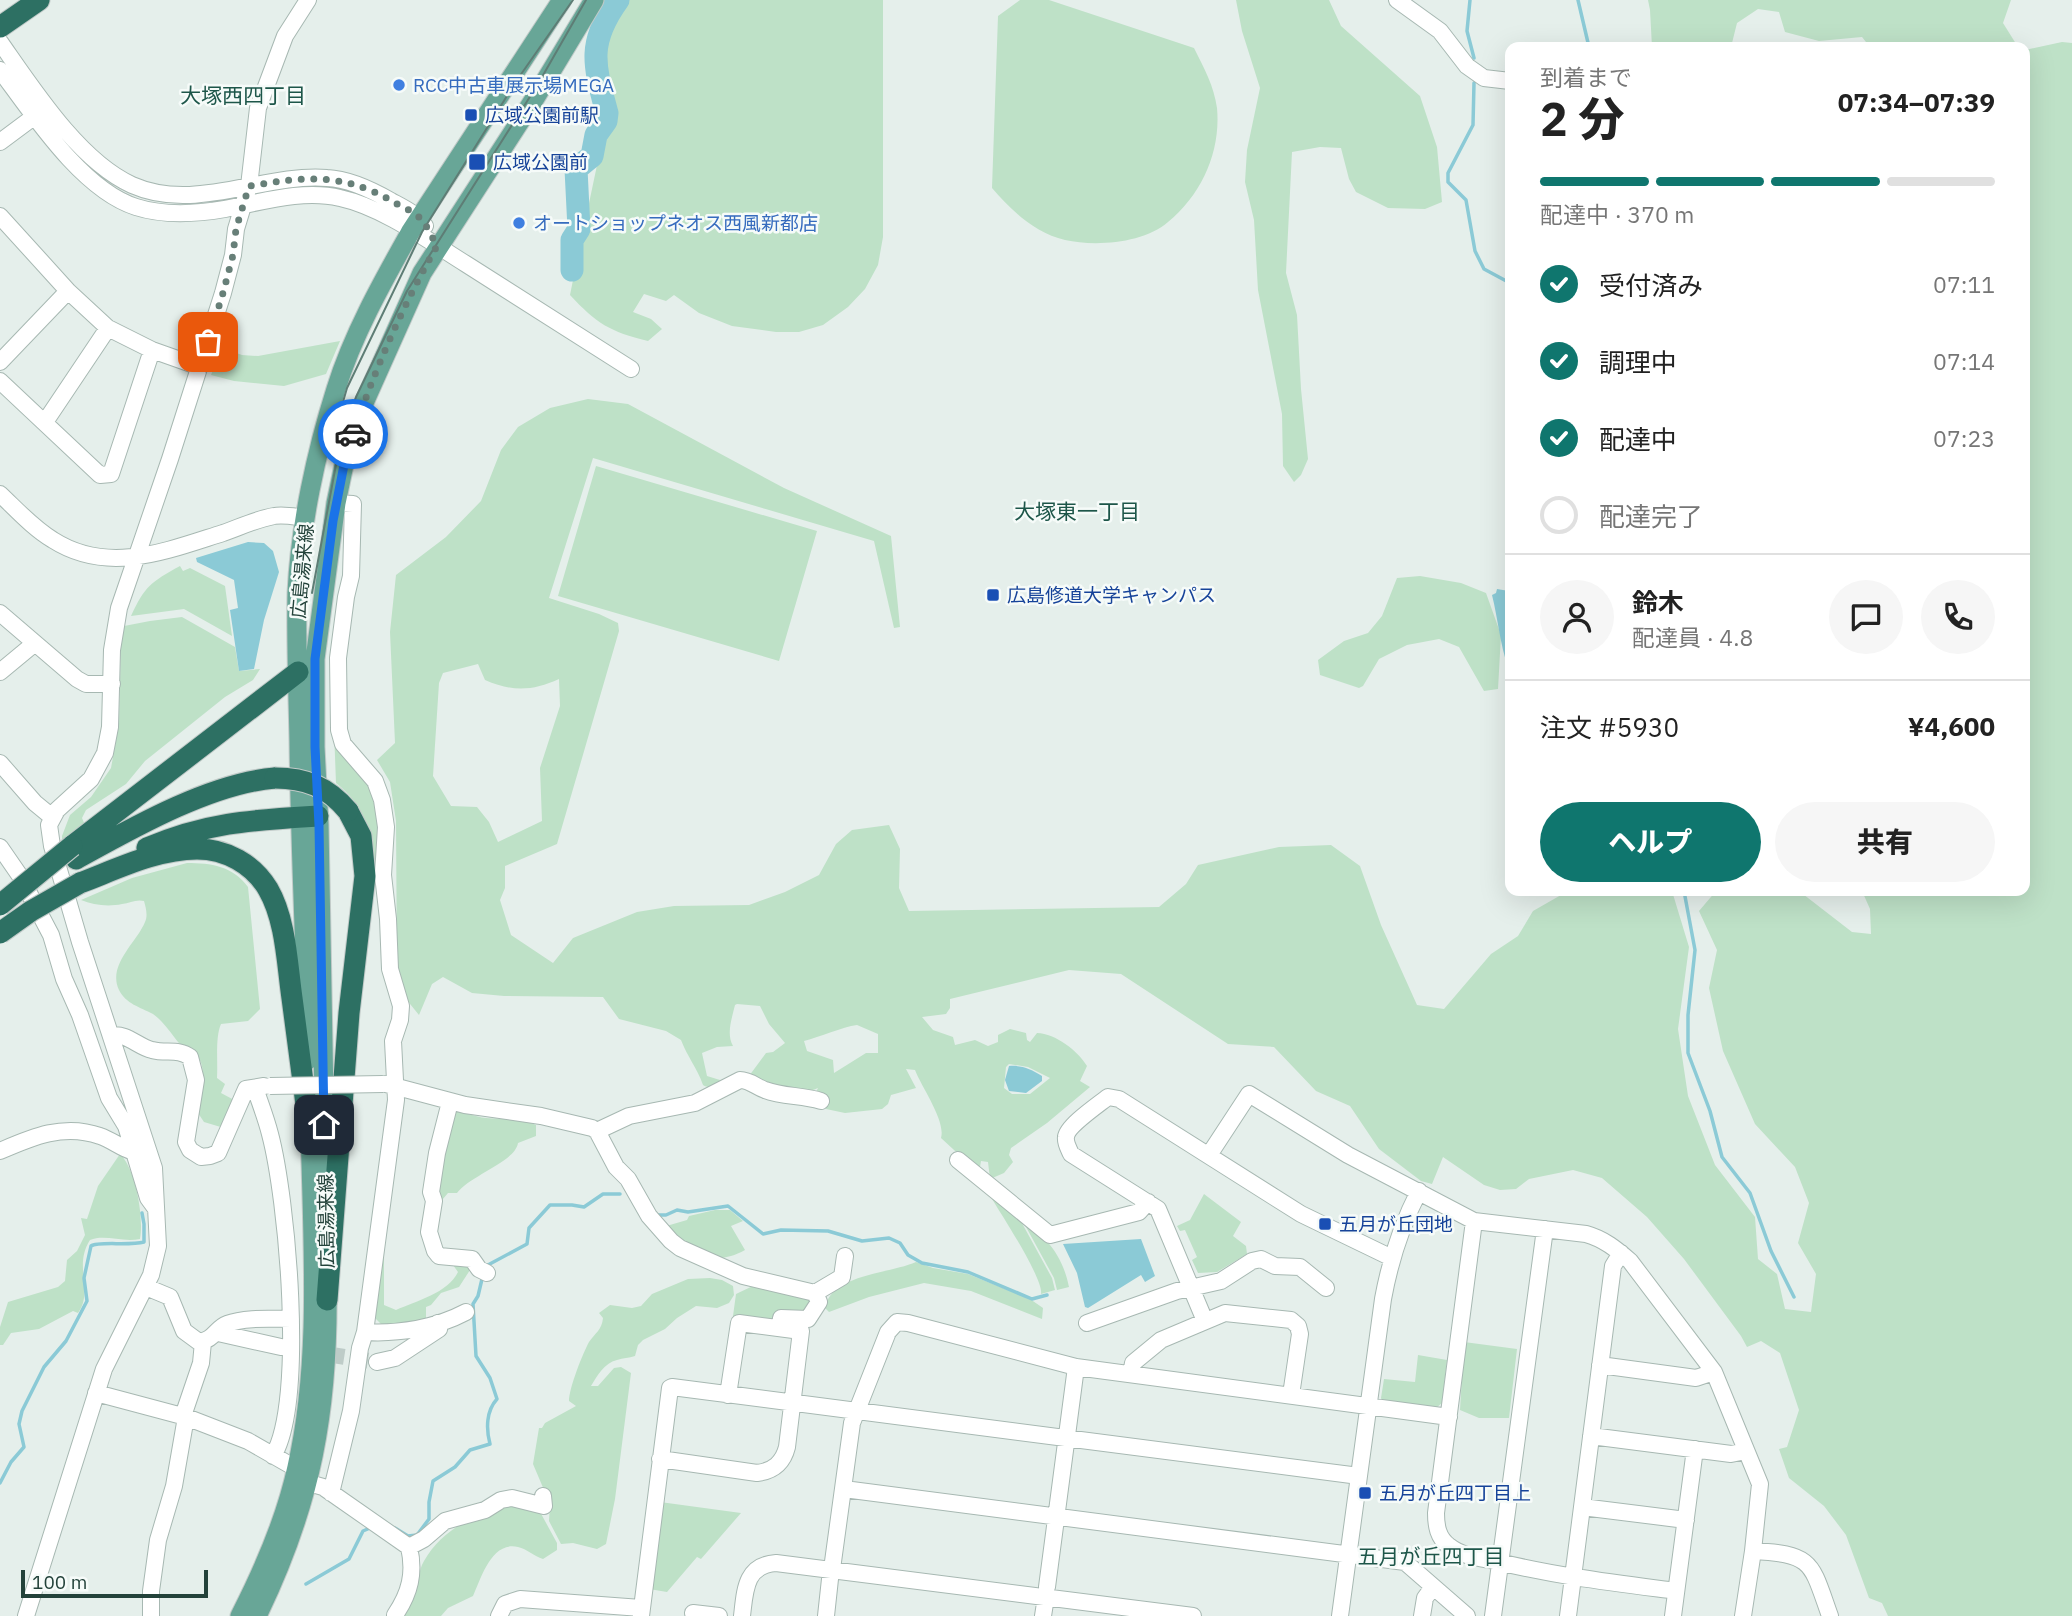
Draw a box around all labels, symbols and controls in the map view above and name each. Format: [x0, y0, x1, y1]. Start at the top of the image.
text: 到着まで [1540, 62, 1632, 92]
place label: RCC中古車展示場MEGA [413, 73, 614, 97]
marker: RCC中古車展示場MEGA [391, 77, 407, 93]
district label: 大塚西四丁目 [180, 81, 306, 109]
text: 07:34–07:39 [1838, 85, 1995, 119]
text: 2 分 [1540, 89, 1624, 149]
place label: 広域公園前駅 [485, 103, 599, 127]
marker: 広域公園前駅 [463, 107, 479, 123]
place label: 広域公園前 [493, 150, 588, 174]
marker: 広域公園前 [467, 152, 487, 172]
text: 配達中 · 370 m [1540, 199, 1694, 229]
place label: オートショップネオス西風新都店 [533, 211, 818, 235]
marker: オートショップネオス西風新都店 [511, 215, 527, 231]
icon: check [1540, 265, 1578, 303]
text: 受付済み [1599, 268, 1703, 302]
text: 07:11 [1933, 269, 1995, 299]
pin [178, 312, 238, 372]
icon: bag [189, 323, 227, 361]
icon: check [1540, 342, 1578, 380]
text: 調理中 [1599, 345, 1677, 379]
text: 07:14 [1933, 346, 1995, 376]
courier [318, 399, 388, 469]
icon: car [334, 415, 372, 453]
icon: check [1540, 419, 1578, 457]
text: 配達中 [1599, 422, 1677, 456]
text: 07:23 [1933, 423, 1995, 453]
district label: 大塚東一丁目 [1014, 497, 1140, 525]
text: 配達完了 [1599, 499, 1703, 533]
street label: 広島湯来線 [286, 523, 318, 619]
button: person [1540, 580, 1614, 654]
button: chat [1829, 580, 1903, 654]
button: phone [1921, 580, 1995, 654]
place label: 広島修道大学キャンパス [1007, 583, 1216, 607]
text: 鈴木 [1632, 585, 1684, 619]
marker: 広島修道大学キャンパス [985, 587, 1001, 603]
text: 配達員 · 4.8 [1632, 622, 1753, 652]
text: ¥4,600 [1908, 709, 1995, 743]
text: 注文 #5930 [1540, 710, 1679, 744]
button: ヘルプ [1540, 802, 1761, 882]
button: 共有 [1775, 802, 1995, 882]
pin [294, 1095, 354, 1155]
icon: home [305, 1106, 343, 1144]
street label: 広島湯来線 [313, 1173, 339, 1269]
place label: 五月が丘団地 [1339, 1212, 1453, 1236]
marker: 五月が丘団地 [1317, 1216, 1333, 1232]
place label: 五月が丘四丁目上 [1379, 1481, 1531, 1505]
marker: 五月が丘四丁目上 [1357, 1485, 1373, 1501]
district label: 五月が丘四丁目 [1358, 1542, 1505, 1570]
scale bar [21, 1567, 208, 1599]
text: 100 m [32, 1570, 87, 1594]

